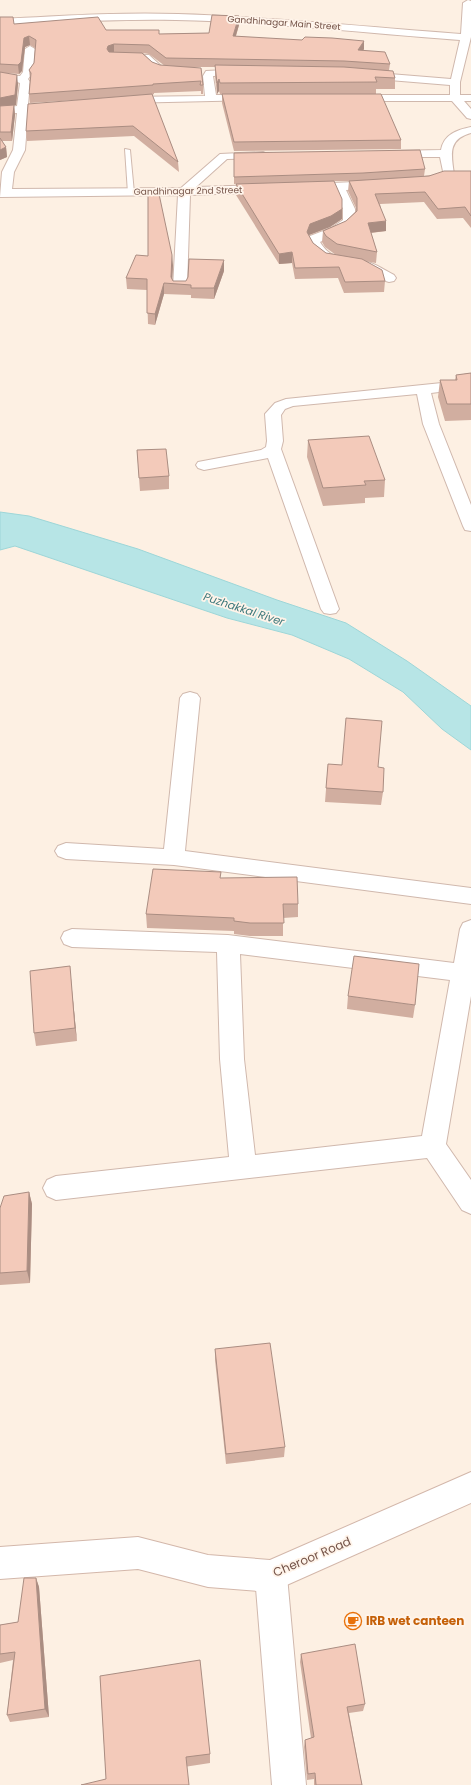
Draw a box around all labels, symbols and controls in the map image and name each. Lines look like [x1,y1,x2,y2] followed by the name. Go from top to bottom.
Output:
[227,13,341,33] street label: Gandhinagar Main Street
[134,184,242,198] street label: Gandhinagar 2nd Street
[202,588,287,630] water label: Puzhakkal River
[270,1532,353,1581] street label: Cheroor Road
[343,1611,363,1631] cafe icon: IRB wet canteen
[366,1612,464,1629] place label: IRB wet canteen

